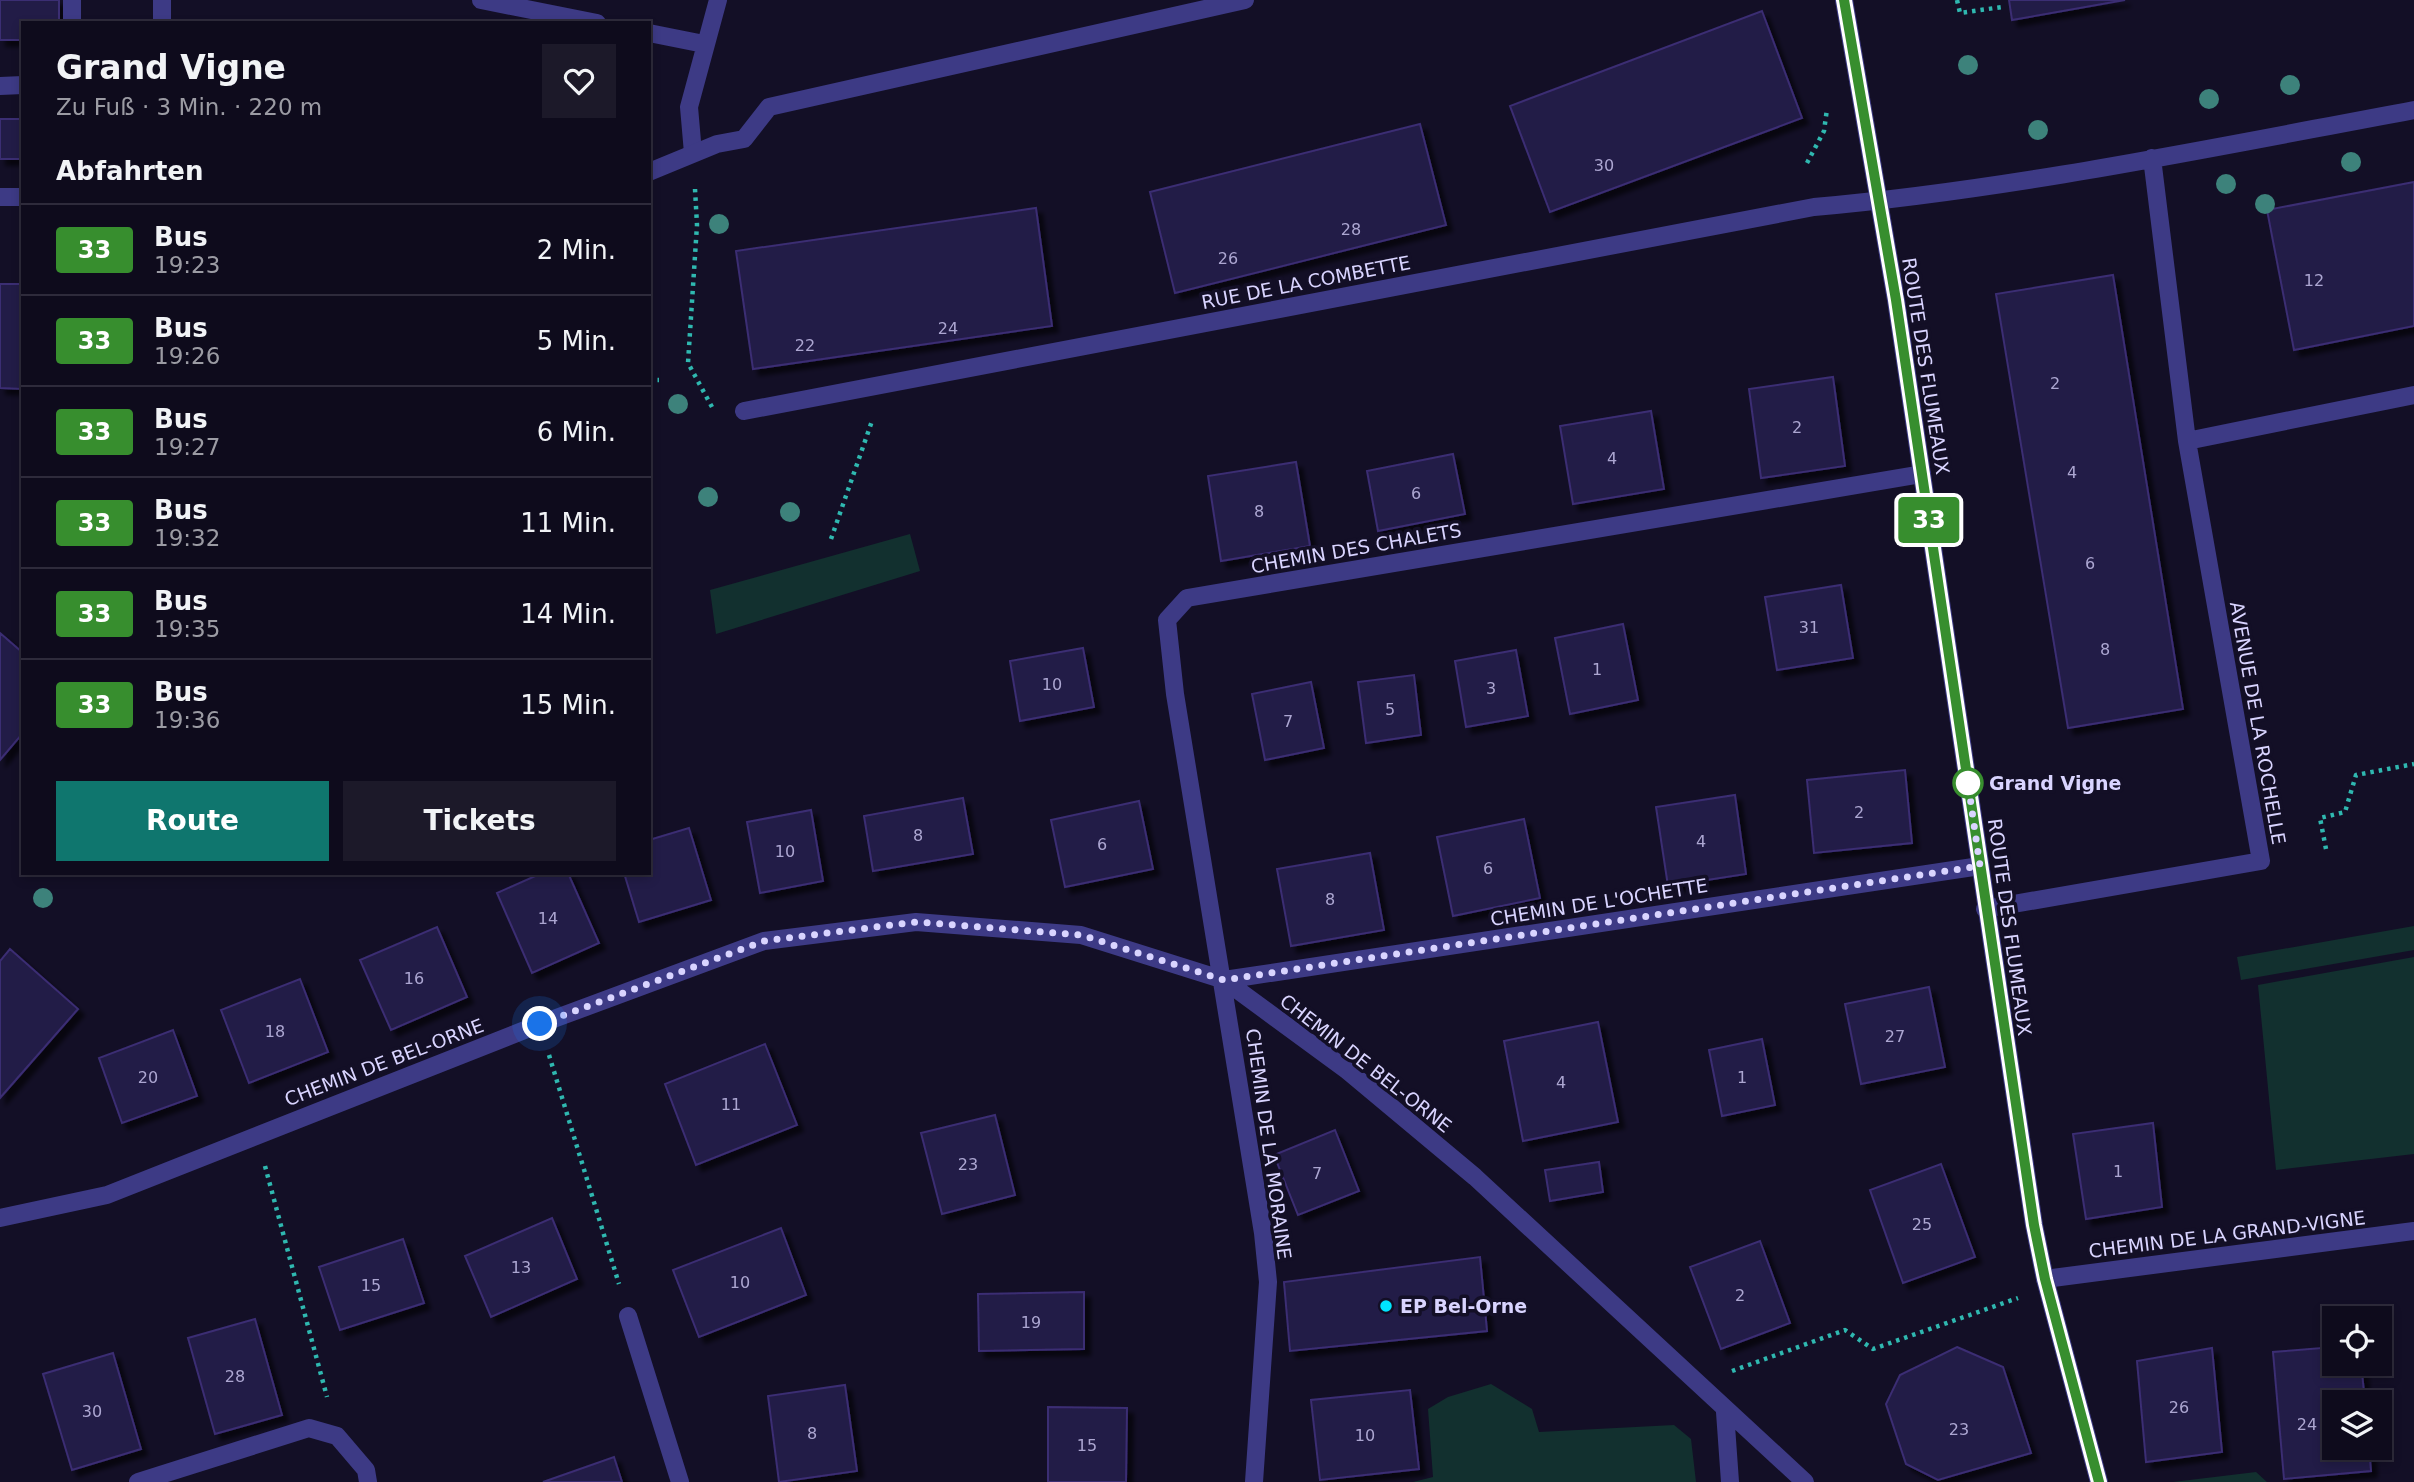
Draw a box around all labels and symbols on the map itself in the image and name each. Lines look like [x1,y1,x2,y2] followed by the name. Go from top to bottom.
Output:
[1594,156,1614,175] house number: 30
[1341,220,1361,239] house number: 28
[1218,249,1238,268] house number: 26
[1200,251,1412,313] street label: RUE DE LA COMBETTE
[1898,256,1954,476] street label: ROUTE DES FLUMEAUX
[2304,271,2324,290] house number: 12
[938,319,958,338] house number: 24
[795,336,815,355] house number: 22
[2050,374,2060,393] house number: 2
[1792,418,1802,437] house number: 2
[1607,449,1617,468] house number: 4
[2067,463,2077,482] house number: 4
[1411,484,1421,503] house number: 6
[1898,497,1960,543] line badge: 33
[1254,502,1264,521] house number: 8
[1249,519,1463,577] street label: CHEMIN DES CHALETS
[2085,554,2095,573] house number: 6
[2226,600,2290,846] street label: AVENUE DE LA ROCHELLE
[1799,618,1819,637] house number: 31
[2100,640,2110,659] house number: 8
[1592,660,1602,679] house number: 1
[1042,675,1062,694] house number: 10
[1486,679,1496,698] house number: 3
[1385,700,1395,719] house number: 5
[1283,712,1293,731] house number: 7
[1953,768,1983,798] marker: Grand Vigne
[1989,772,2121,794] place label: Grand Vigne
[1854,803,1864,822] house number: 2
[1984,817,2036,1037] street label: ROUTE DES FLUMEAUX
[913,826,923,845] house number: 8
[1696,832,1706,851] house number: 4
[1097,835,1107,854] house number: 6
[775,842,795,861] house number: 10
[1483,859,1493,878] house number: 6
[1489,874,1709,930] street label: CHEMIN DE L'OCHETTE
[1325,890,1335,909] house number: 8
[538,909,558,928] house number: 14
[404,969,424,988] house number: 16
[1276,989,1456,1137] street label: CHEMIN DE BEL-ORNE
[522,1006,557,1041] your location
[281,1014,487,1110] street label: CHEMIN DE BEL-ORNE
[265,1022,285,1041] house number: 18
[1242,1027,1296,1261] street label: CHEMIN DE LA MORAINE
[1885,1027,1905,1046] house number: 27
[138,1068,158,1087] house number: 20
[1737,1068,1747,1087] house number: 1
[1556,1073,1566,1092] house number: 4
[721,1095,741,1114] house number: 11
[958,1155,978,1174] house number: 23
[2113,1162,2123,1181] house number: 1
[1312,1164,1322,1183] house number: 7
[2087,1206,2367,1262] street label: CHEMIN DE LA GRAND-VIGNE
[1912,1215,1932,1234] house number: 25
[511,1258,531,1277] house number: 13
[730,1273,750,1292] house number: 10
[361,1276,381,1295] house number: 15
[1735,1286,1745,1305] house number: 2
[1400,1295,1527,1317] place label: EP Bel-Orne
[1378,1298,1394,1314] marker: EP Bel-Orne
[1021,1313,1041,1332] house number: 19
[225,1367,245,1386] house number: 28
[2169,1398,2189,1417] house number: 26
[82,1402,102,1421] house number: 30
[2297,1415,2317,1434] house number: 24
[1949,1420,1969,1439] house number: 23
[807,1424,817,1443] house number: 8
[1355,1426,1375,1445] house number: 10
[1077,1436,1097,1455] house number: 15

